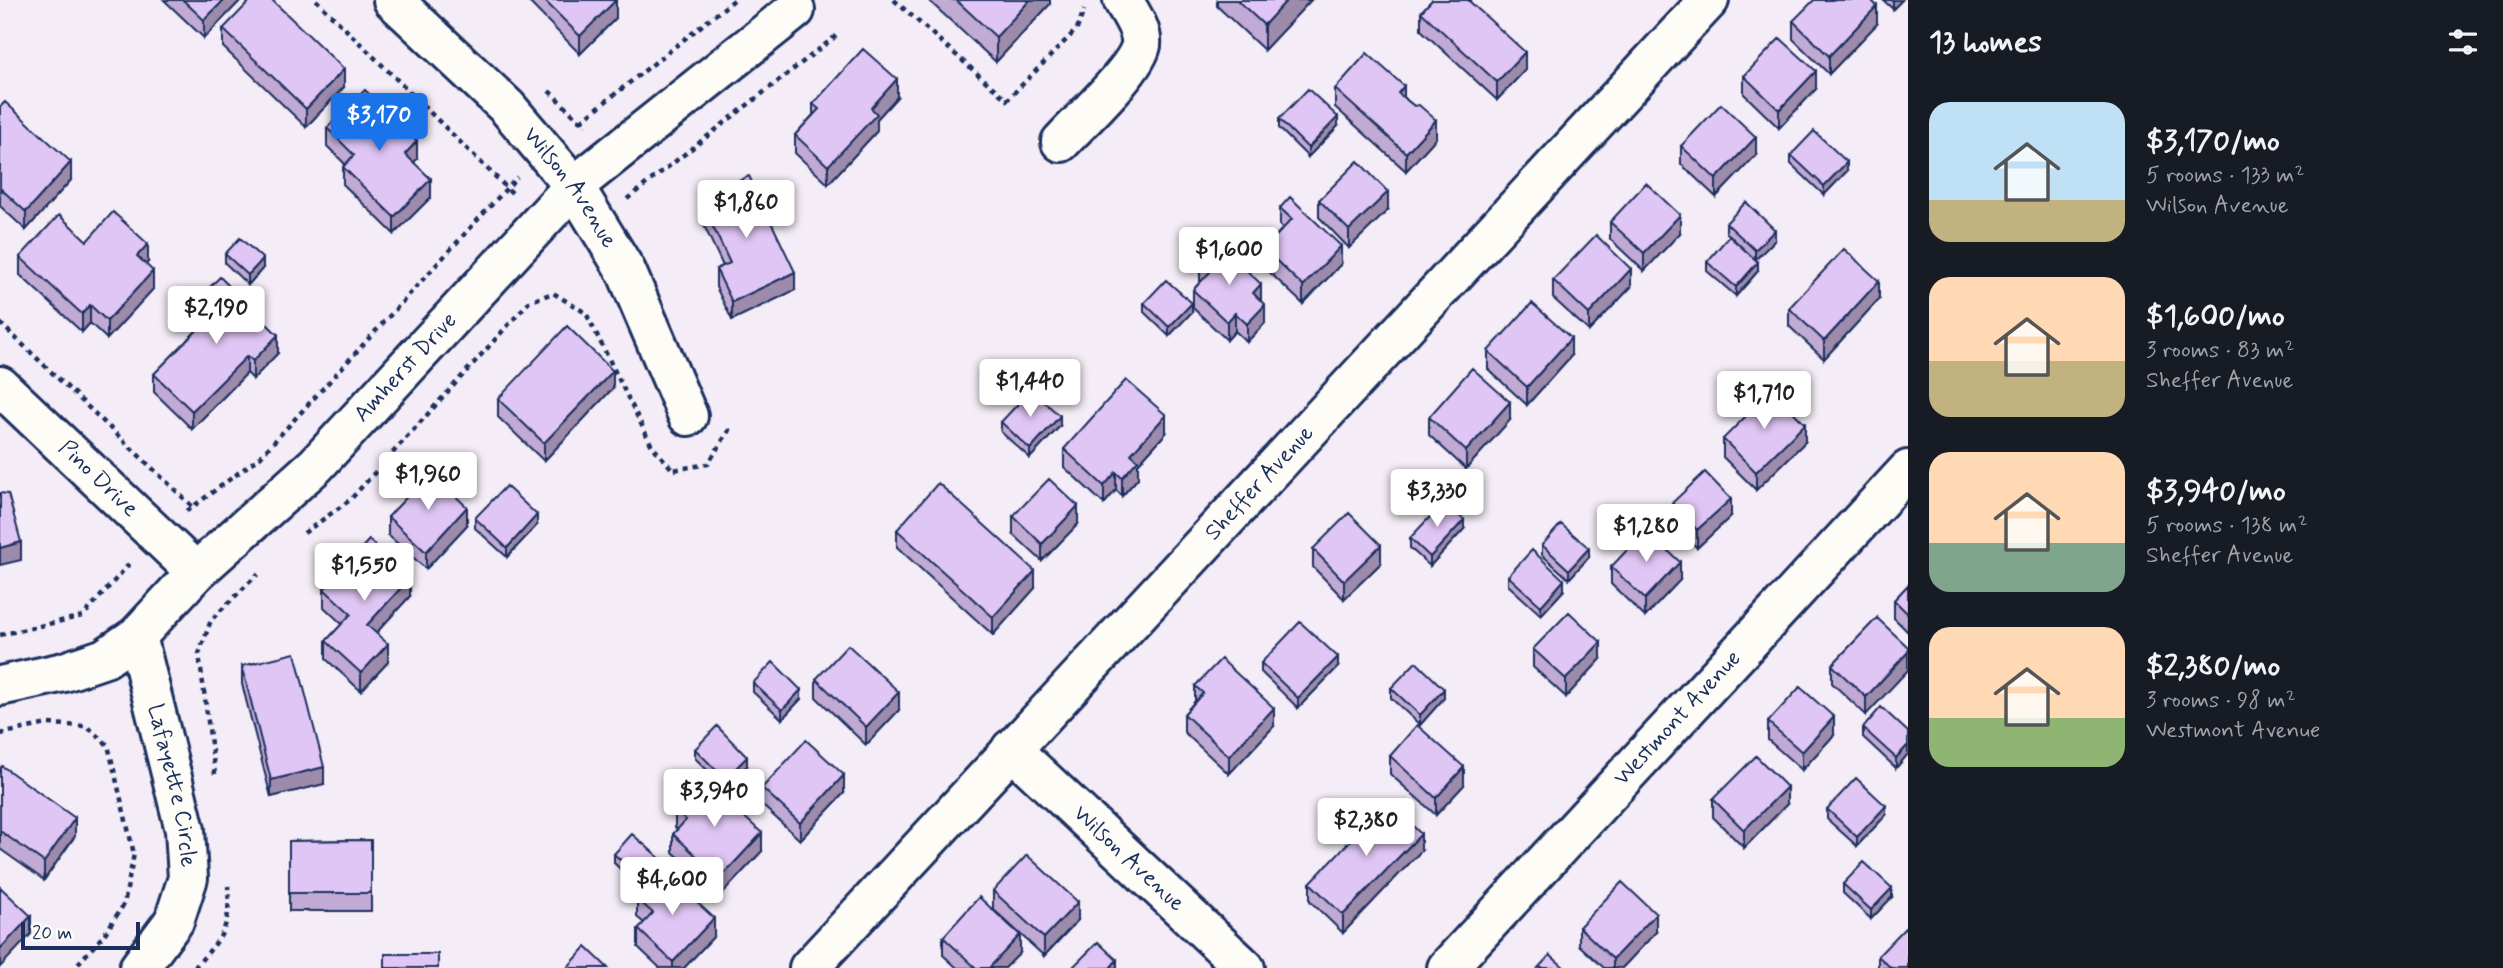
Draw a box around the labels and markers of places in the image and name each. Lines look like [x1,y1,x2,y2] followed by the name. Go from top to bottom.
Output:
[322,94,436,153] pin: $3,170
[689,180,803,240] pin: $1,860
[1172,228,1286,287] pin: $1,600
[159,286,273,346] pin: $2,190
[973,360,1087,419] pin: $1,440
[1707,372,1821,431] pin: $1,710
[371,452,485,512] pin: $1,960
[1380,470,1494,529] pin: $3,330
[1589,504,1703,564] pin: $1,280
[307,544,421,603] pin: $1,550
[657,770,771,829] pin: $3,940
[1309,798,1423,858] pin: $2,380
[615,858,729,917] pin: $4,600

